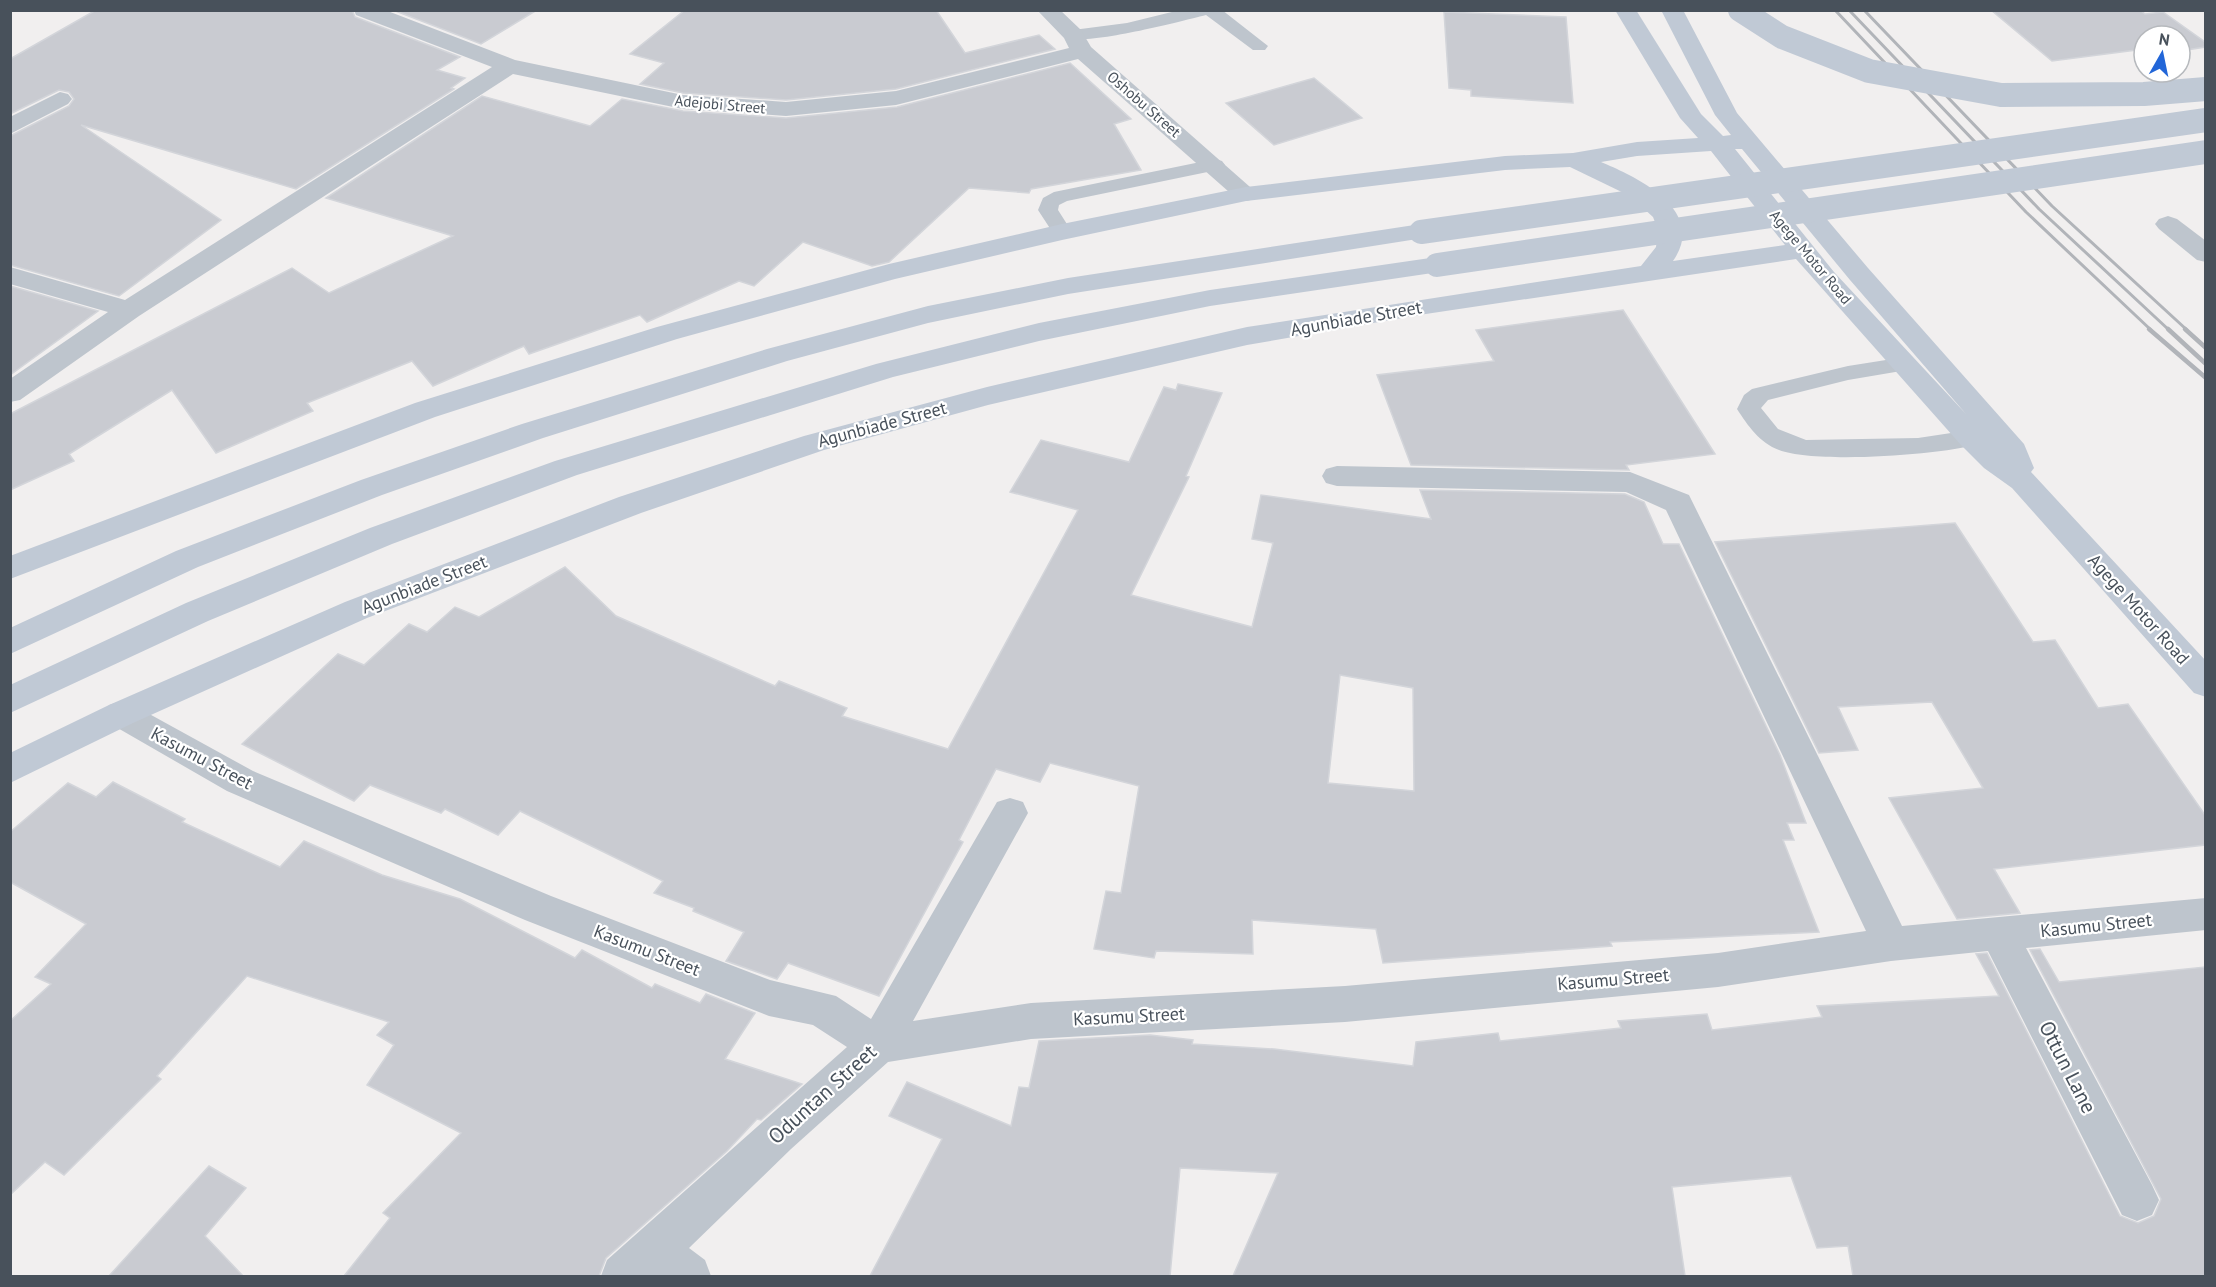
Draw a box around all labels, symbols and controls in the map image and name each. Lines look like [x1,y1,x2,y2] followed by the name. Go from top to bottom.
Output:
[2132,24,2192,84] north arrow
[2158,28,2171,50] text: N
[1103,67,1185,141] street label: Oshobu Street
[674,91,766,117] street label: Adejobi Street
[1766,206,1856,308] street label: Agege Motor Road
[1289,295,1423,341] street label: Agunbiade Street
[815,396,949,452] street label: Agunbiade Street
[2083,549,2195,669] street label: Agege Motor Road
[358,550,490,618] street label: Agunbiade Street
[147,722,257,794] street label: Kasumu Street
[2039,908,2153,942] street label: Kasumu Street
[591,919,703,981] street label: Kasumu Street
[1556,963,1670,995] street label: Kasumu Street
[1073,1002,1185,1030] street label: Kasumu Street
[2033,1016,2103,1118] street label: Ottun Lane
[762,1038,882,1150] street label: Oduntan Street

